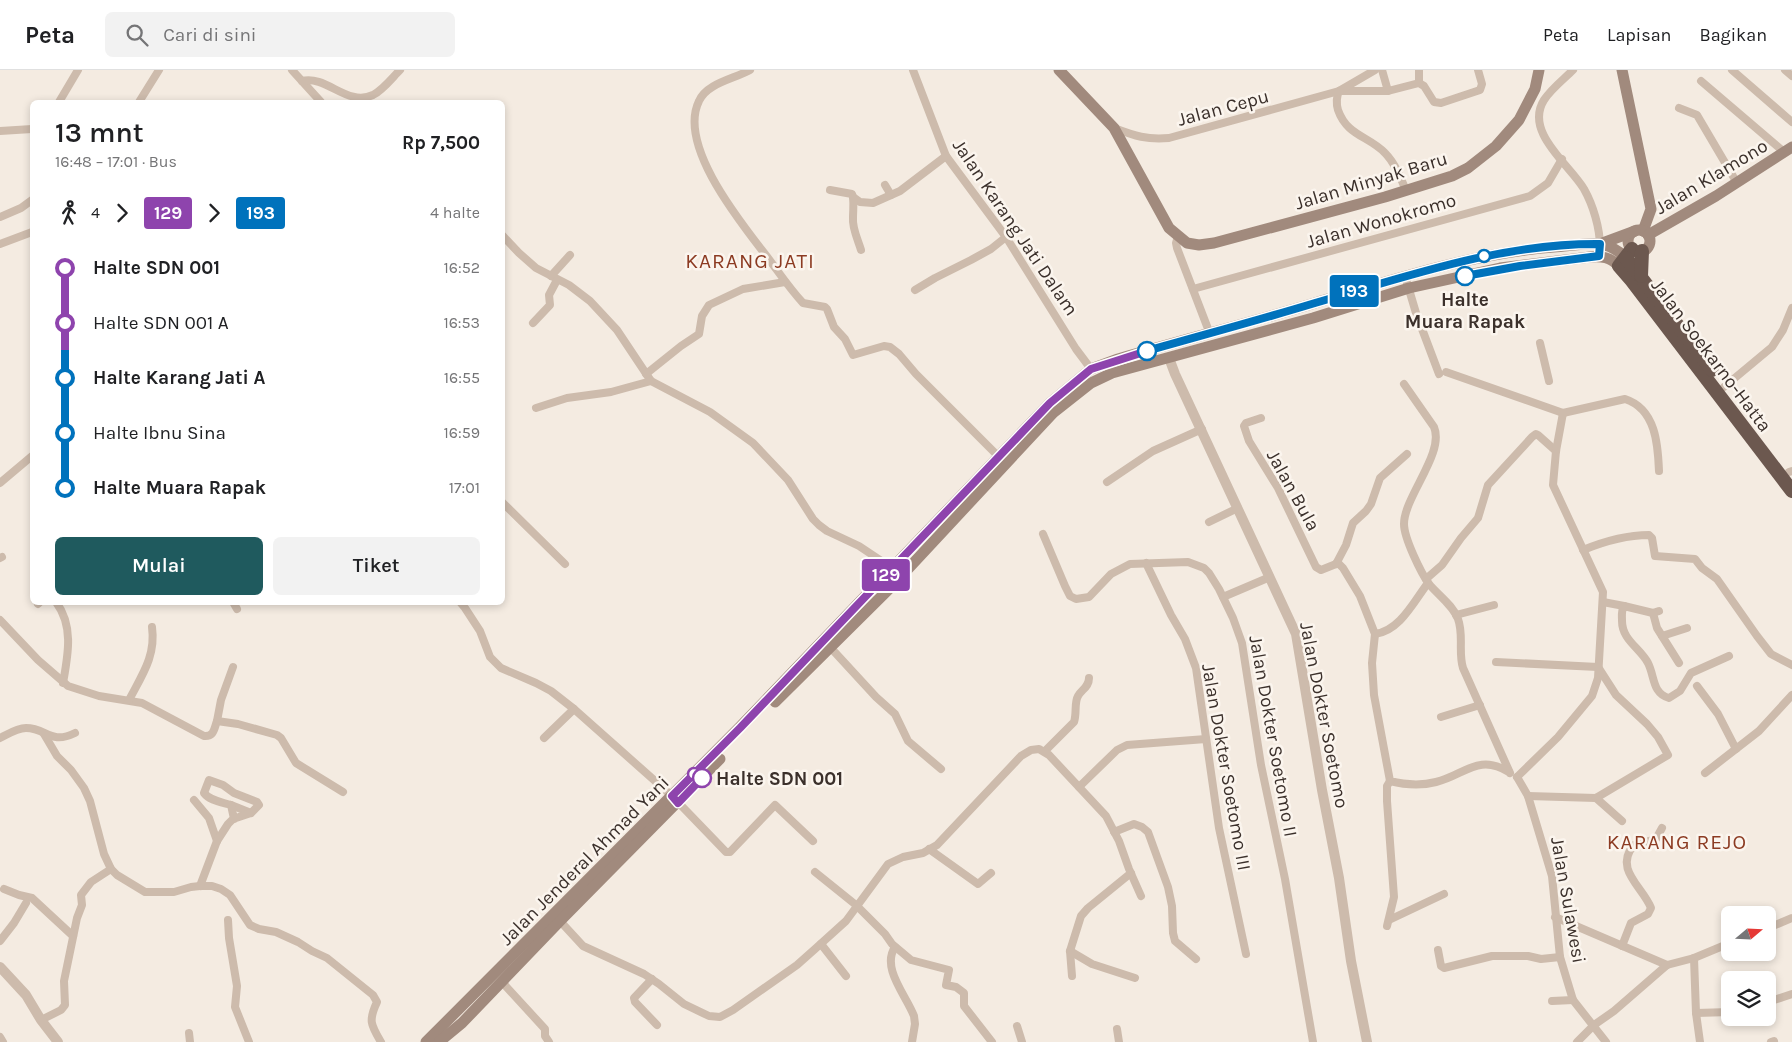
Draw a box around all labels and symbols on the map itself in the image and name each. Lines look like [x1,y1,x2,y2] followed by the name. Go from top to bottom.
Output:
[1175,85,1271,131] street label: Jalan Cepu
[948,135,1082,320] street label: Jalan Karang Jati Dalam
[1651,135,1772,219] street label: Jalan Klamono
[1292,147,1450,215] street label: Jalan Minyak Baru
[1304,189,1459,253] street label: Jalan Wonokromo
[685,249,815,273] district label: KARANG JATI
[1477,249,1491,263] unlabelled marker
[1455,266,1475,286] marker: Halte Muara Rapak
[1325,275,1383,307] line badge: 193
[1646,275,1776,436] street label: Jalan Soekarno-Hatta
[1405,289,1525,333] place label: Halte Muara Rapak
[1137,341,1157,361] unlabelled marker
[1262,446,1324,535] street label: Jalan Bula
[857,559,915,591] line badge: 129
[1295,620,1353,810] street label: Jalan Dokter Soetomo
[1244,634,1302,839] street label: Jalan Dokter Soetomo II
[1197,662,1255,872] street label: Jalan Dokter Soetomo III
[687,767,701,781] unlabelled marker
[692,768,712,788] marker: Halte SDN 001
[716,768,843,790] place label: Halte SDN 001
[496,772,674,950] street label: Jalan Jenderal Ahmad Yani
[1607,830,1747,854] district label: KARANG REJO
[1546,835,1590,965] street label: Jalan Sulawesi
[1721,906,1776,961] north arrow

